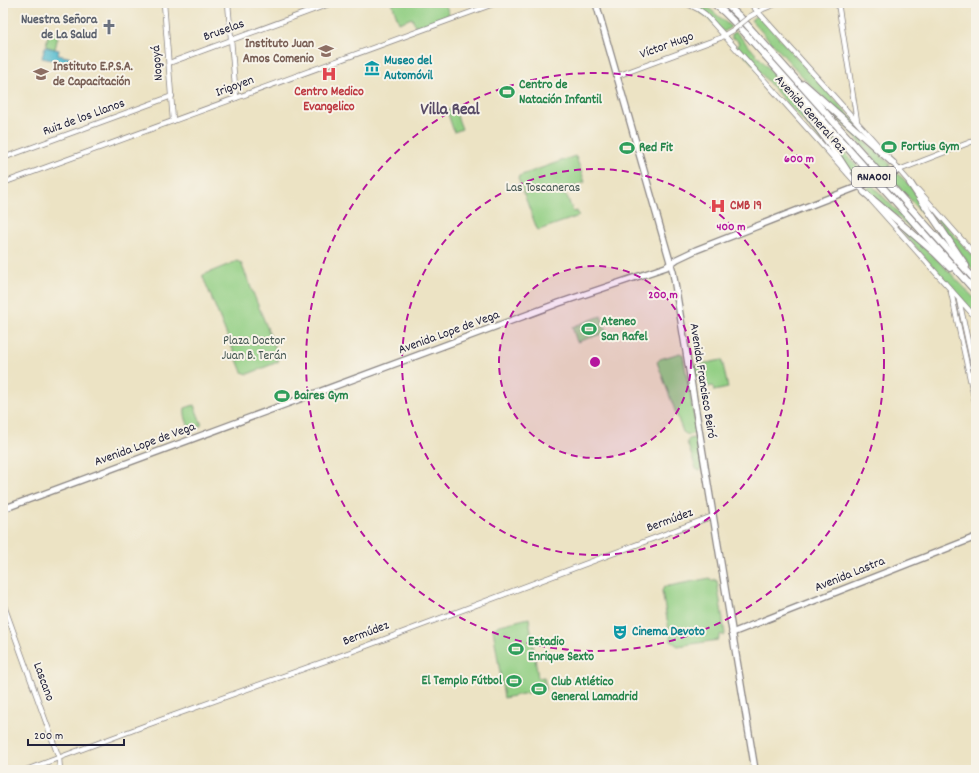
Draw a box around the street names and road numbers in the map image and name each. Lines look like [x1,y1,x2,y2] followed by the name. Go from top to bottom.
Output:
[201,15,247,47] street label: Bruselas
[637,27,697,65] street label: Víctor Hugo
[147,44,169,81] street label: Nogoyá
[213,71,257,103] street label: Irigoyen
[770,72,850,158] street label: Avenida General Paz
[40,94,128,142] street label: Ruiz de los Llanos
[852,167,896,187] road number: RNA001
[396,306,503,360] street label: Avenida Lope de Vega
[684,322,721,440] street label: Avenida Francisco Beiró
[92,418,199,472] street label: Avenida Lope de Vega
[644,504,696,538] street label: Bermúdez
[812,552,889,598] street label: Avenida Lastra
[340,617,392,651] street label: Bermúdez
[27,660,59,704] street label: Lascano

